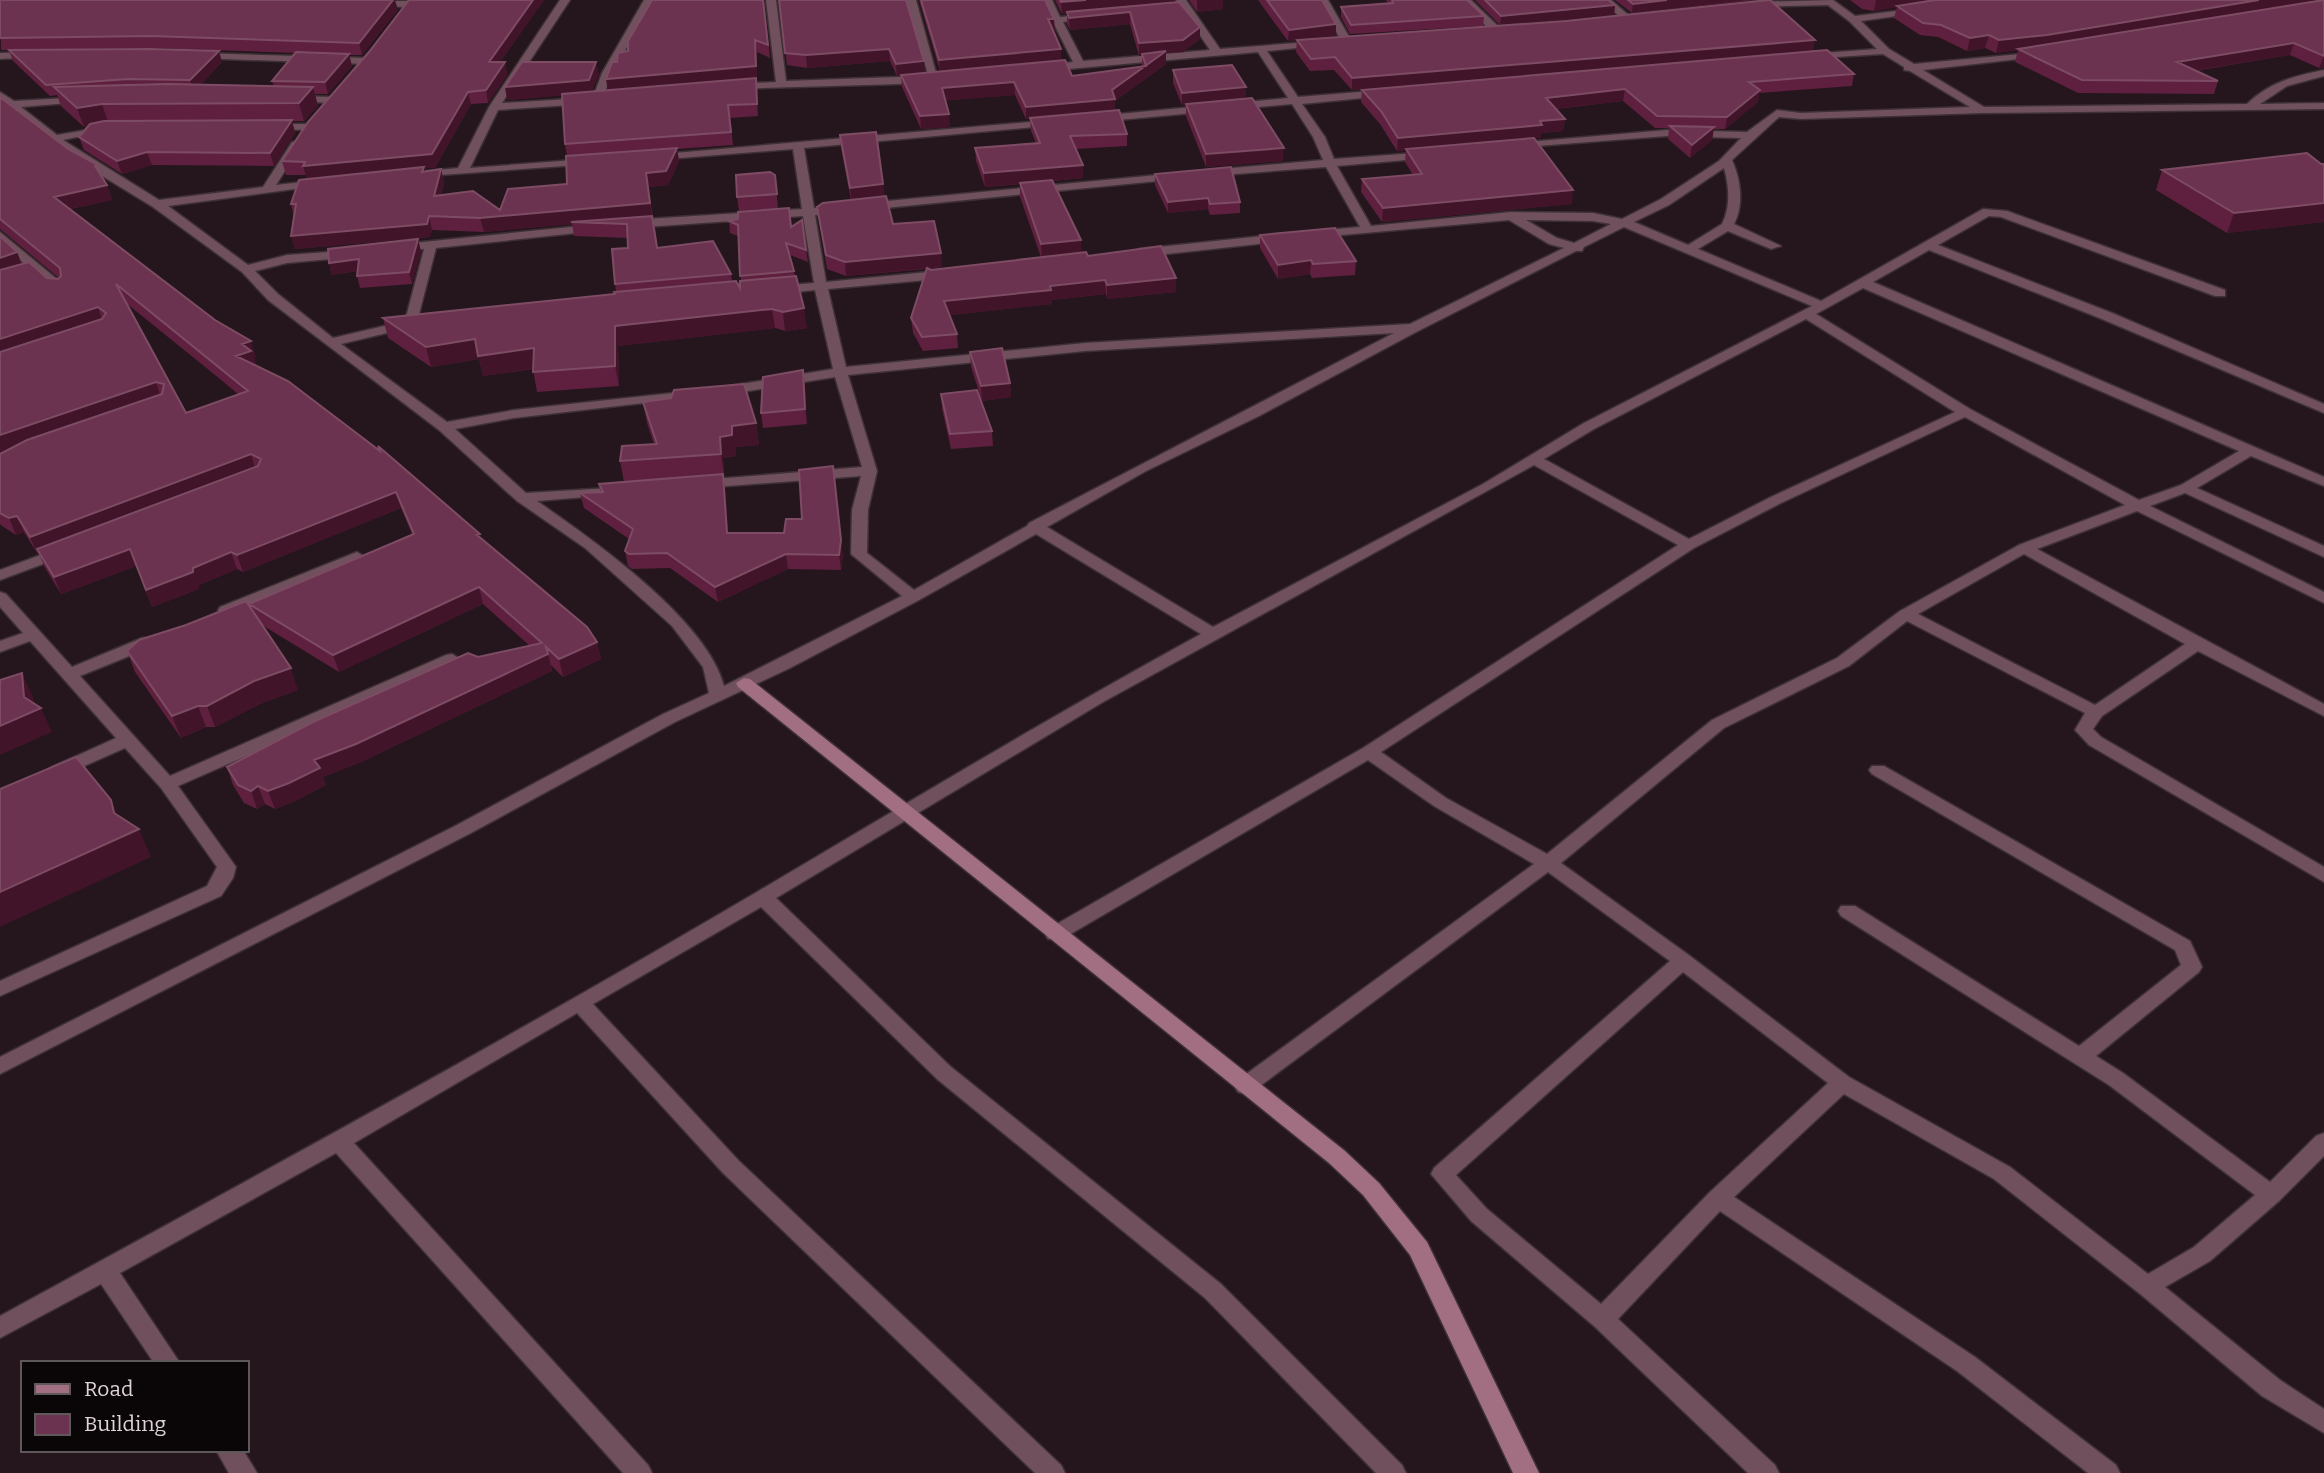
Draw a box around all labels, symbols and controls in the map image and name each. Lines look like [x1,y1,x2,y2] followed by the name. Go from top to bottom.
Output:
[21,1361,248,1452] legend
[84,1376,133,1402] text: Road
[84,1411,167,1437] text: Building

